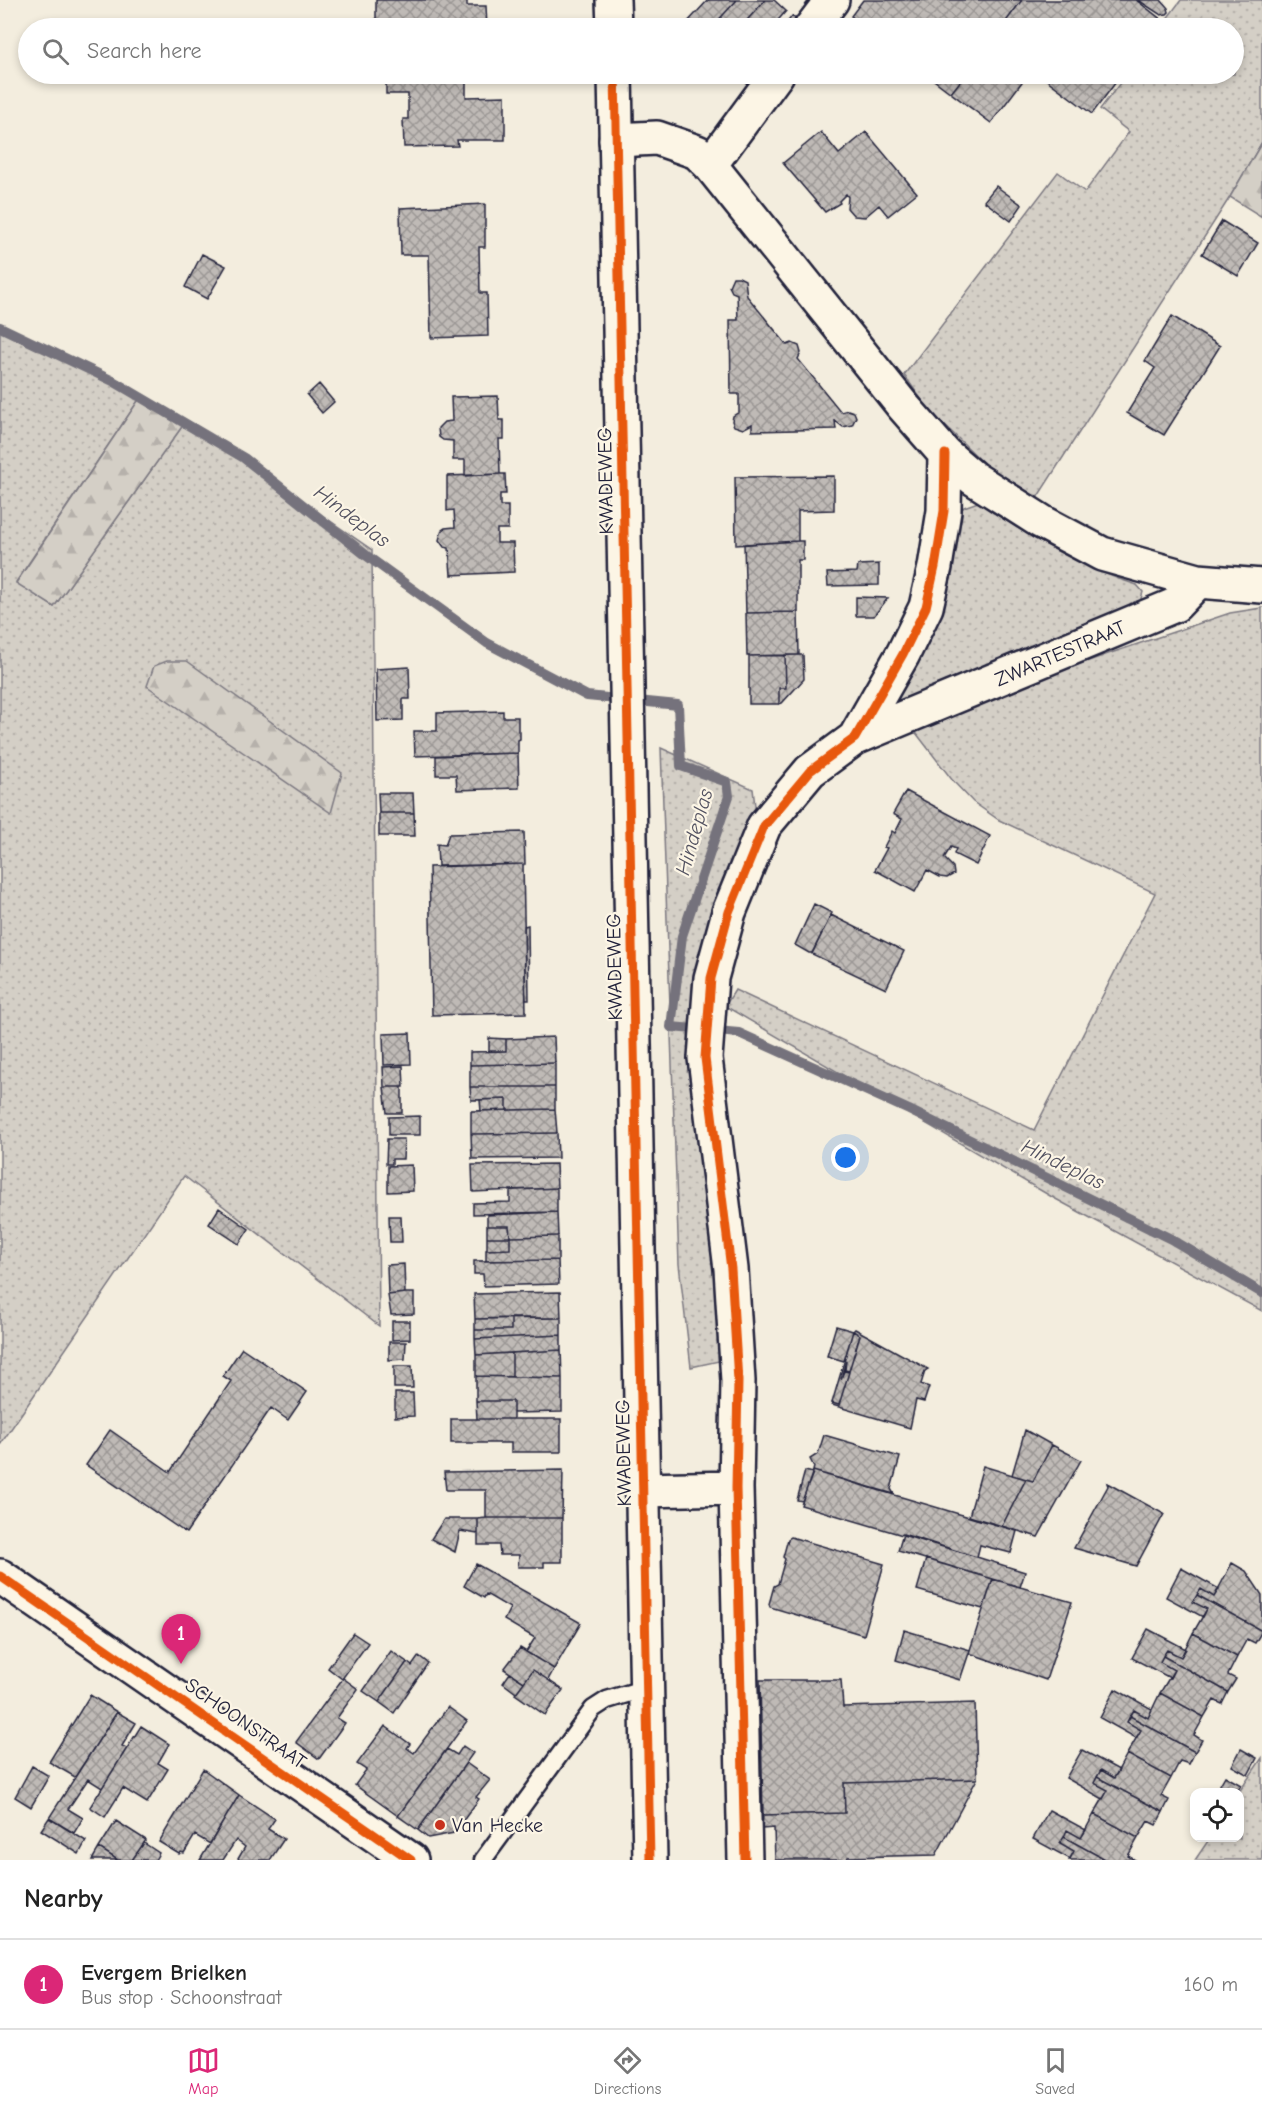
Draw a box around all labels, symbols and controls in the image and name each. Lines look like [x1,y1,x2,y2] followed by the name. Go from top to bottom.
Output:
[18,18,1244,84] search box
[39,35,72,68] icon: search
[87,38,202,64] text: Search here
[593,427,618,535] street label: KWADEWEG
[309,480,395,552] water label: Hindeplas
[991,615,1129,691] street label: ZWARTESTRAAT
[670,786,718,878] water label: Hindeplas
[602,913,627,1021] street label: KWADEWEG
[1018,1134,1108,1194] water label: Hindeplas
[831,1143,860,1172] your location
[611,1399,636,1507] street label: KWADEWEG
[162,1614,201,1664] pin: 1
[181,1673,311,1774] street label: SCHOONSTRAAT
[1190,1788,1244,1842] map controls
[1190,1788,1244,1842] button: locate
[452,1814,543,1837] place label: Van Hecke
[433,1818,447,1832] marker: Van Hecke
[24,1884,103,1914] text: Nearby
[81,1960,247,1986] text: Evergem Brielken
[40,1973,47,1996] text: 1
[1184,1973,1238,1996] text: 160 m
[81,1986,282,2009] text: Bus stop · Schoonstraat
[187,2044,220,2098] tab: Map
[594,2044,661,2098] tab: Directions
[1035,2044,1075,2098] tab: Saved

